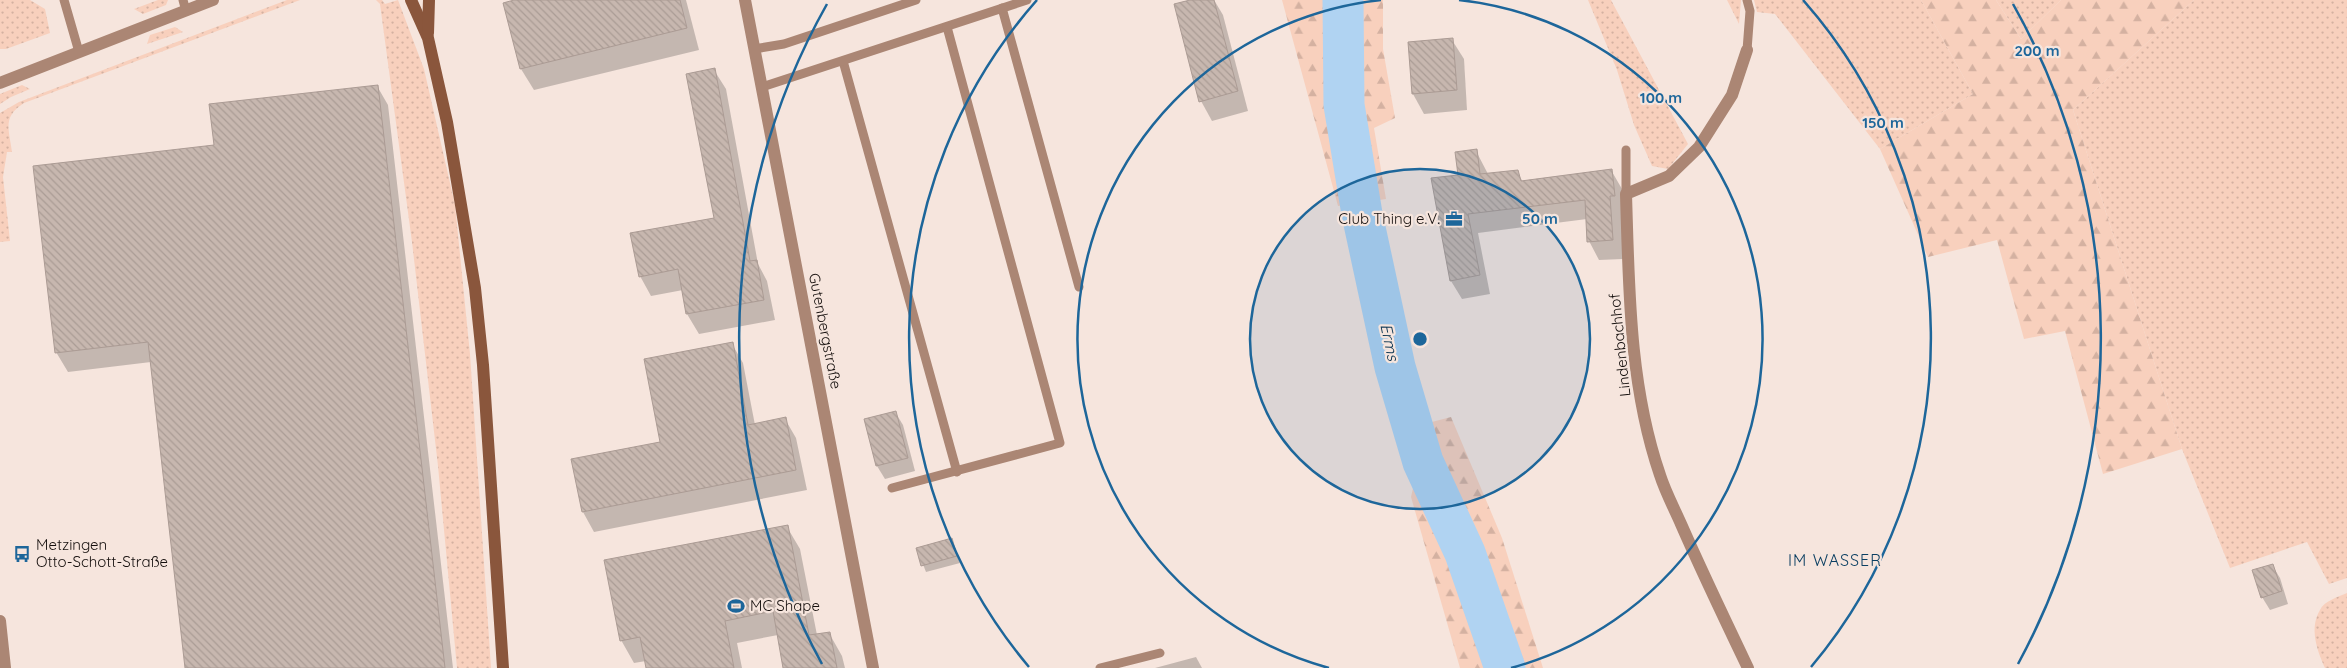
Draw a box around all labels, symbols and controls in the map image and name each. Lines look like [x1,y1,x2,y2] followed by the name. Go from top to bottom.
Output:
[2015,41,2060,60] text: 200 m
[1640,88,1682,107] text: 100 m
[1862,113,1904,132] text: 150 m
[1338,209,1440,228] place label: Club Thing e.V.
[1444,209,1464,229] office icon: Club Thing e.V.
[1522,209,1558,228] text: 50 m
[805,271,846,391] street label: Gutenbergstraße
[1605,292,1634,398] street label: Lindenbachhof
[1376,322,1404,364] water label: Erms
[1411,330,1429,348] centre of rings
[36,535,168,571] place label: Metzingen Otto-Schott-Straße
[12,544,32,564] bus stop icon: Metzingen Otto-Schott-Straße
[1788,550,1882,570] district label: IM WASSER
[726,596,746,616] sports icon: MC Shape
[750,596,820,615] place label: MC Shape

